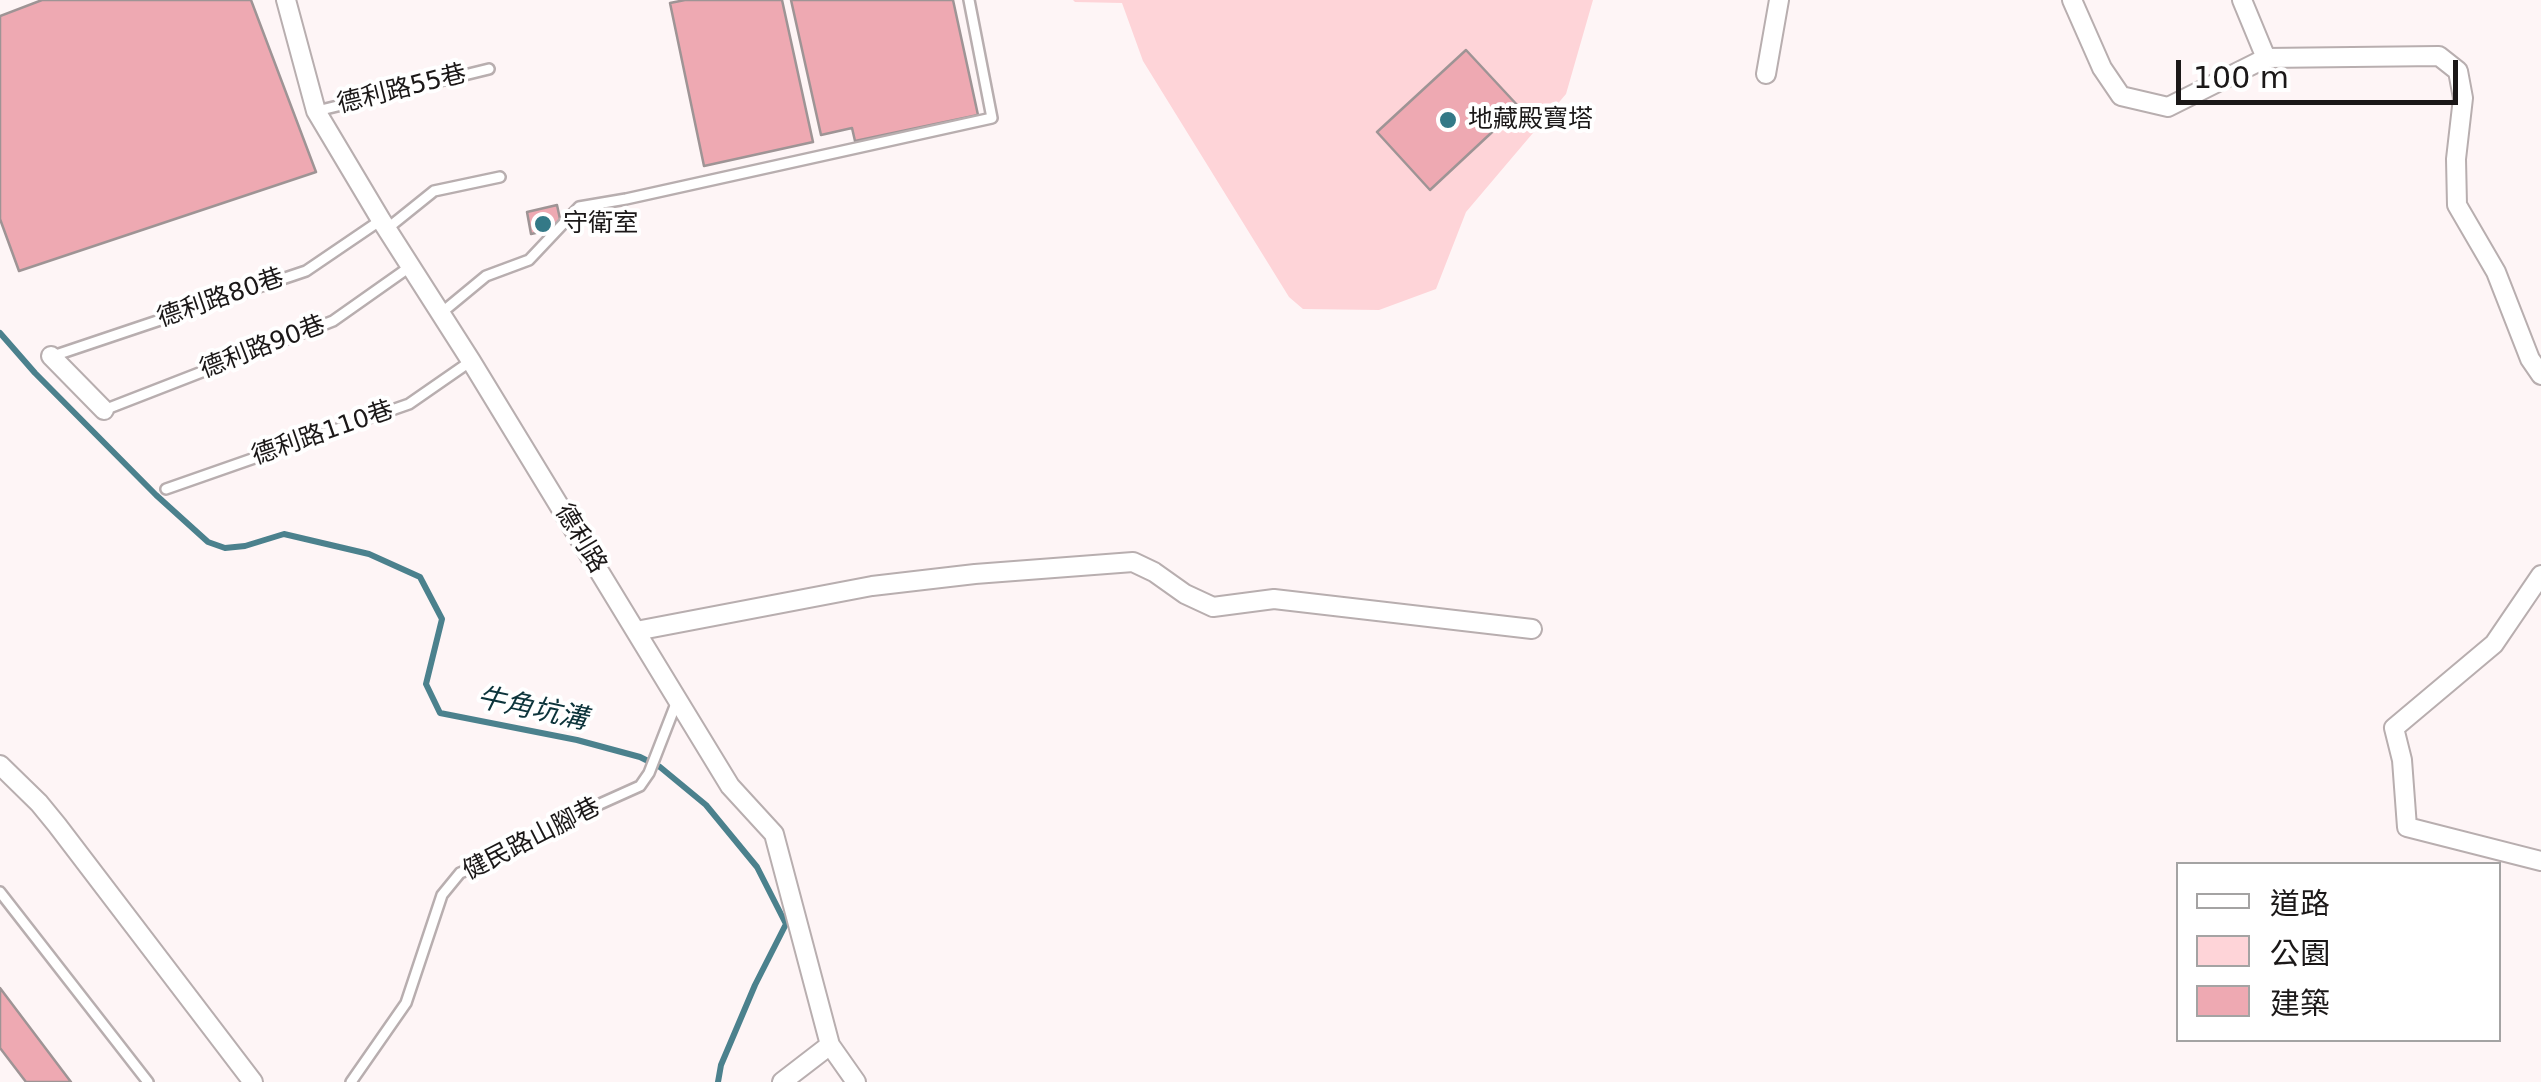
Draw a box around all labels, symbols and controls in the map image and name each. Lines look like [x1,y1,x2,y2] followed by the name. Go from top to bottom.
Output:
[2181,40,2464,102] scale bar
[334,60,470,120] street label: 德利路55巷
[2193,60,2289,95] text: 100 m
[1468,105,1593,135] place label: 地藏殿寶塔
[1437,109,1459,131] marker: 地藏殿寶塔
[563,209,638,239] place label: 守衛室
[532,213,554,235] marker: 守衛室
[154,263,288,335] street label: 德利路80巷
[196,310,330,386] street label: 德利路90巷
[248,396,398,472] street label: 德利路110巷
[548,499,612,579] street label: 德利路
[474,682,590,738] water label: 牛角坑溝
[458,793,606,887] street label: 健民路山腳巷
[2176,862,2501,1042] legend
[2270,886,2330,921] text: 道路
[2270,936,2330,971] text: 公園
[2270,986,2330,1021] text: 建築

